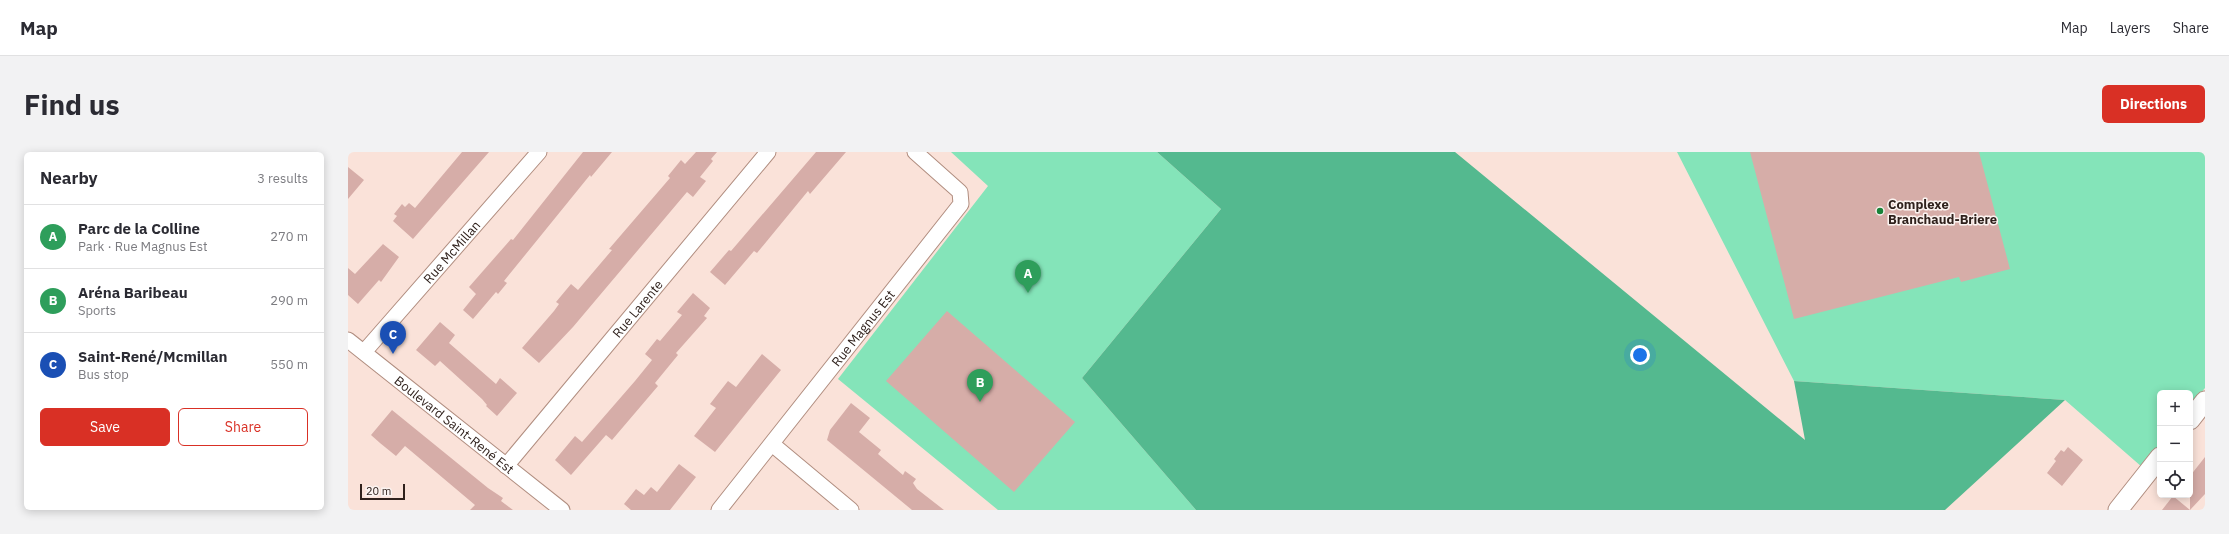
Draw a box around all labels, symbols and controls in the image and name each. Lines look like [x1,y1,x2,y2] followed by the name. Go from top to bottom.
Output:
[20,16,58,40] text: Map
[2061,19,2088,37] text: Map
[2110,19,2151,37] text: Layers
[2173,19,2209,37] text: Share
[2102,85,2205,123] button: Directions
[24,86,120,123] text: Find us
[40,167,98,189] text: Nearby
[257,170,308,187] text: 3 results
[1888,196,1997,228] place label: Complexe Branchaud-Briere
[1875,206,1885,216] marker: Complexe Branchaud-Briere
[420,217,484,287] street label: Rue McMillan
[78,219,200,238] text: Parc de la Colline
[49,228,57,245] text: A
[270,228,308,245] text: 270 m
[78,238,208,255] text: Park · Rue Magnus Est
[1015,260,1041,293] pin: A
[609,276,667,341] street label: Rue Larente
[78,283,188,302] text: Aréna Baribeau
[828,287,899,370] street label: Rue Magnus Est
[49,292,57,309] text: B
[270,292,308,309] text: 290 m
[78,302,116,319] text: Sports
[380,321,406,354] pin: C
[1630,345,1650,365] your location
[78,347,228,366] text: Saint-René/Mcmillan
[49,356,57,373] text: C
[270,356,308,373] text: 550 m
[78,366,129,383] text: Bus stop
[967,369,993,402] pin: B
[391,372,518,478] street label: Boulevard Saint-René Est
[2157,390,2193,498] map controls
[2157,390,2193,426] button: +
[40,408,170,446] button: Save
[178,408,308,446] button: Share
[2157,426,2193,462] button: −
[2157,462,2193,498] button: locate
[360,482,405,501] scale bar
[366,484,391,498] text: 20 m

